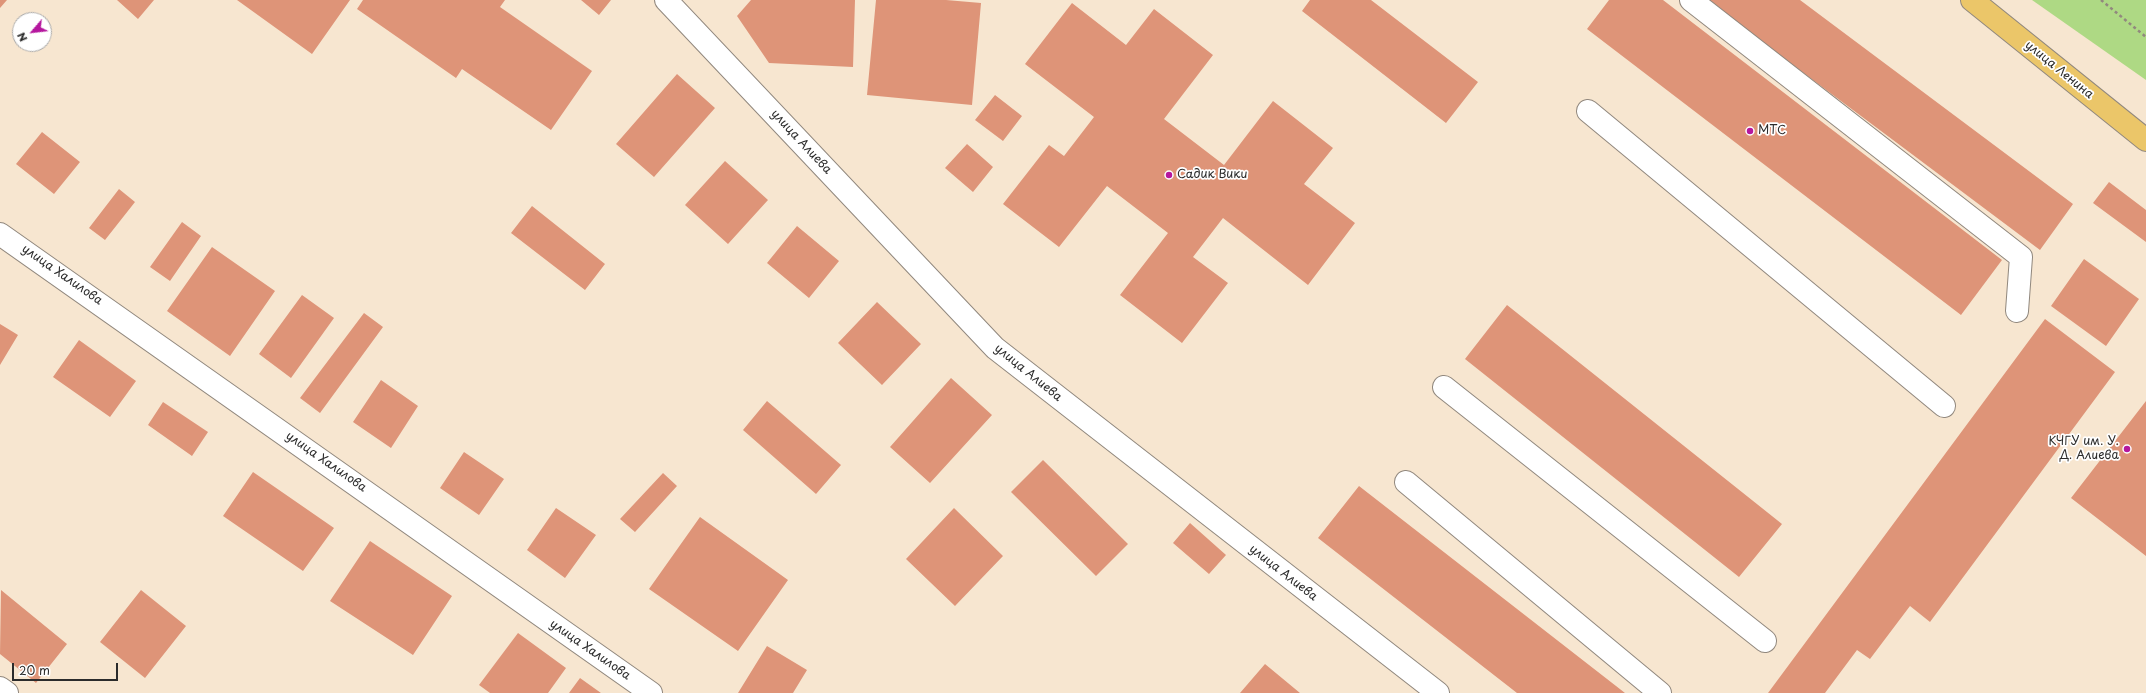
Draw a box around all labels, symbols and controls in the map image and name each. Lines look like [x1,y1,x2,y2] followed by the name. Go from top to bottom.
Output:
[12,12,52,52] north arrow
[12,30,31,45] text: N
[2022,38,2096,102] street label: улица Ленина
[768,107,834,177] street label: улица Алиева
[1758,124,1786,138] place label: МТС
[1745,126,1755,136] marker: МТС
[1177,168,1248,182] place label: Садик Вики
[1164,170,1174,180] marker: Садик Вики
[19,242,105,308] street label: улица Халилова
[991,341,1065,405] street label: улица Алиева
[283,429,369,495] street label: улица Халилова
[2048,435,2119,463] place label: КЧГУ им. У. Д. Алиева
[2122,444,2132,454] marker: КЧГУ им. У. Д. Алиева
[1246,542,1320,604] street label: улица Алиева
[547,617,633,683] street label: улица Халилова
[14,655,120,681] scale bar
[19,661,50,679] text: 20 m

